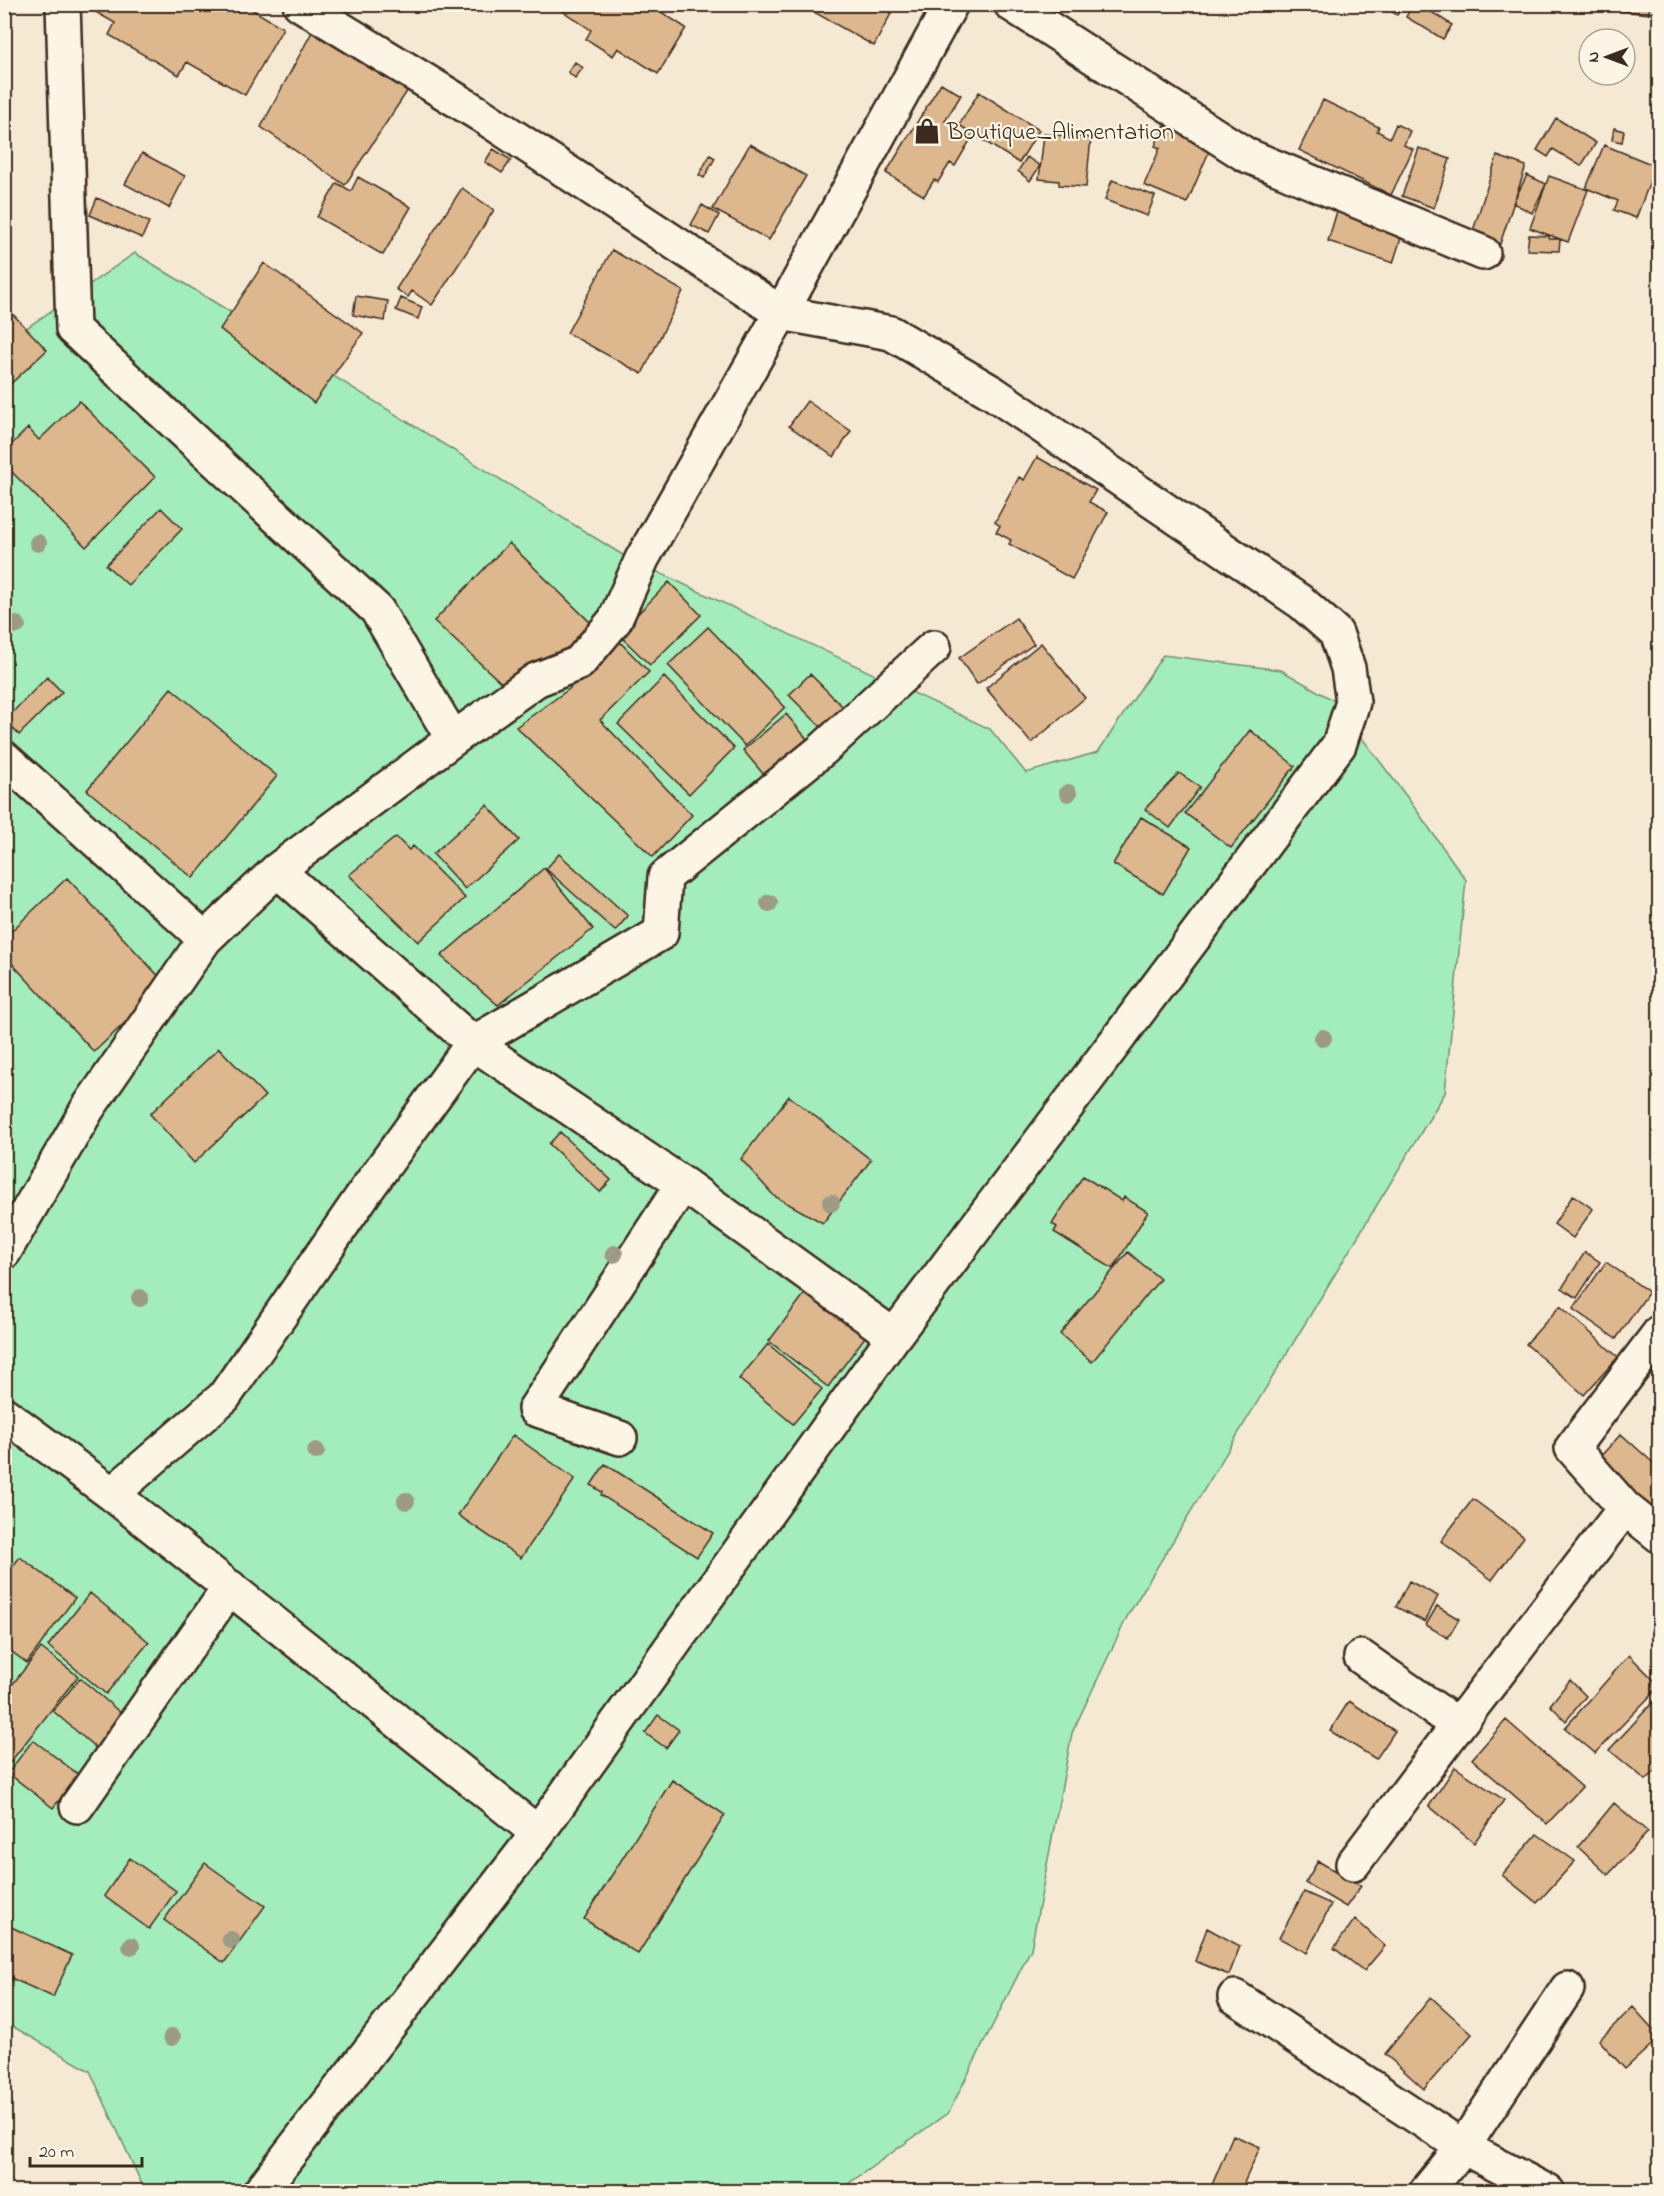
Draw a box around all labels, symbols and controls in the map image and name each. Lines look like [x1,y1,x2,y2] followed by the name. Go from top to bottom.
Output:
[1577,27,1637,87] north arrow
[1582,51,1606,62] text: N
[912,116,942,146] shop icon: Boutique_Alimentation
[946,116,1174,151] place label: Boutique_Alimentation
[30,2130,142,2168] scale bar
[39,2140,74,2166] text: 20 m

